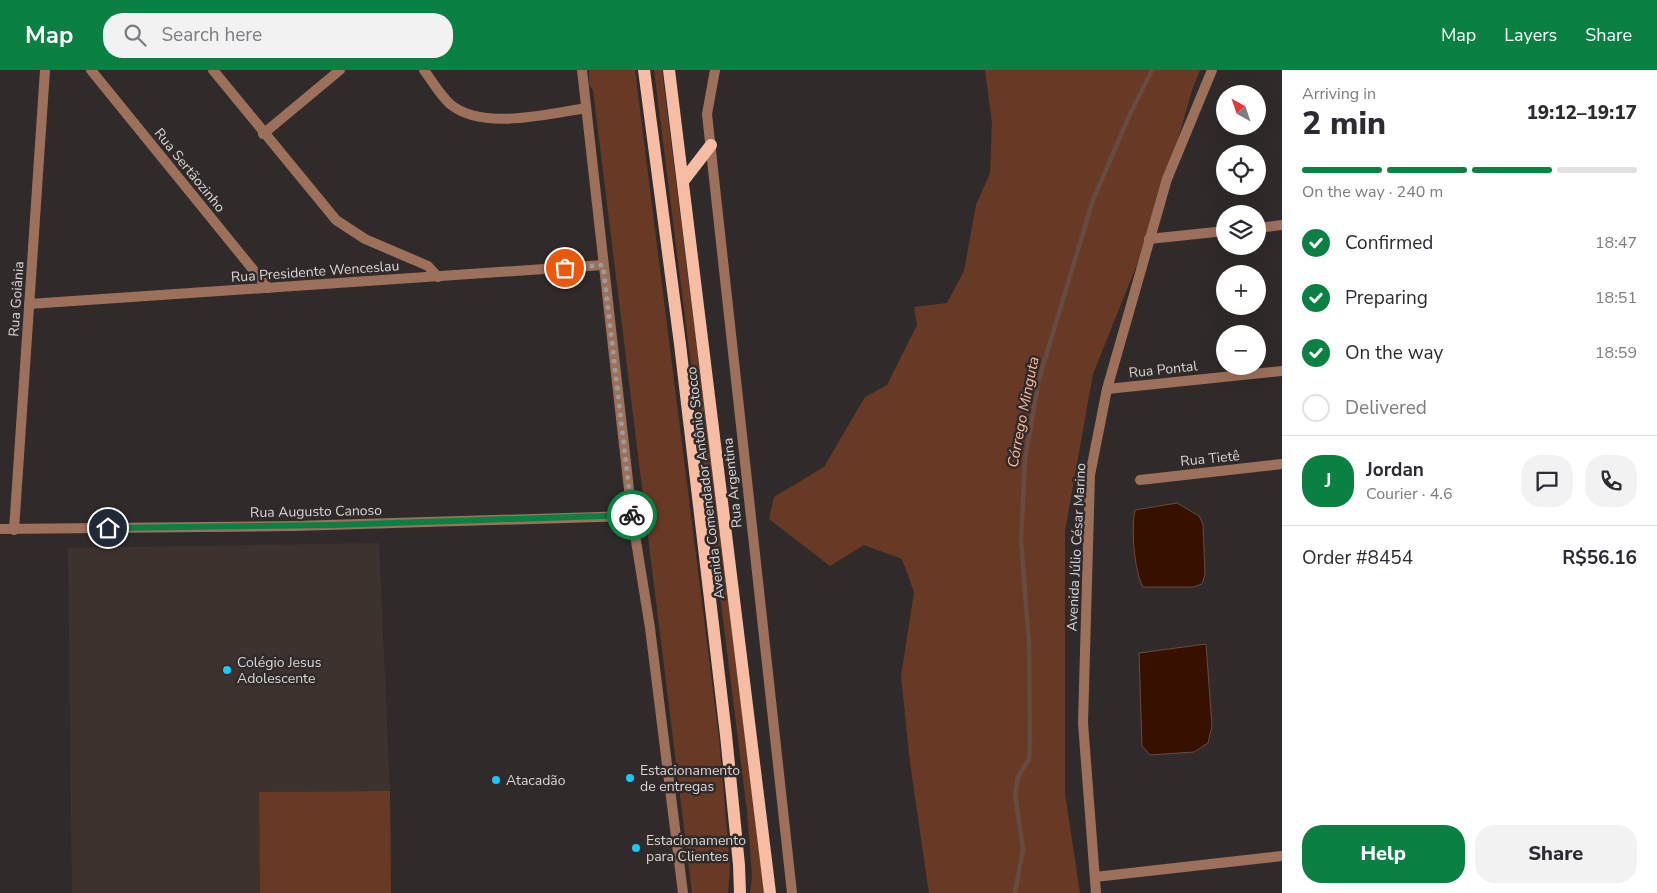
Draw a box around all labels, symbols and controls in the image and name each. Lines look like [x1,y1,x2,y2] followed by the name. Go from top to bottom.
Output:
[103,13,453,58] search box
[25,19,73,51] text: Map
[121,21,149,49] icon: search
[161,22,262,48] text: Search here
[1441,23,1476,47] text: Map
[1504,23,1557,47] text: Layers
[1585,23,1632,47] text: Share
[1302,83,1376,105] text: Arriving in
[1216,85,1266,135] north arrow
[1216,85,1266,375] map controls
[1526,100,1637,126] text: 19:12–19:17
[1302,102,1386,145] text: 2 min
[150,124,230,217] street label: Rua Sertãozinho
[1216,145,1266,195] button: locate
[1302,181,1443,203] text: On the way · 240 m
[1216,205,1266,255] button: layers
[1302,229,1330,257] icon: check
[1345,230,1433,256] text: Confirmed
[1595,232,1637,254] text: 18:47
[544,247,586,289] pin
[551,254,579,282] icon: bag
[230,256,400,287] street label: Rua Presidente Wenceslau
[4,261,29,337] street label: Rua Goiânia
[1216,265,1266,315] button: +
[1302,284,1330,312] icon: check
[1345,285,1428,311] text: Preparing
[1595,287,1637,309] text: 18:51
[1216,325,1266,375] button: −
[1302,339,1330,367] icon: check
[1345,340,1443,366] text: On the way
[1595,342,1637,364] text: 18:59
[1002,355,1044,469] water label: Córrego Minguta
[1128,356,1199,383] street label: Rua Pontal
[682,365,729,600] street label: Avenida Comendador Antônio Stocco
[1345,395,1427,421] text: Delivered
[718,437,747,529] street label: Rua Argentina
[1179,446,1241,471] street label: Rua Tietê
[1521,455,1573,507] button: chat
[1585,455,1637,507] button: phone
[1366,457,1424,483] text: Jordan
[1063,462,1090,632] street label: Avenida Júlio César Marino
[1325,468,1331,494] text: J
[1366,483,1452,505] text: Courier · 4.6
[607,490,657,540] courier
[250,501,382,522] street label: Rua Augusto Canoso
[618,501,646,529] icon: bike
[87,507,129,549] pin
[94,514,122,542] icon: home
[1302,545,1413,571] text: Order #8454
[1562,545,1637,571] text: R$56.16
[237,653,322,688] place label: Colégio Jesus Adolescente
[221,664,233,676] marker: Colégio Jesus Adolescente
[640,761,740,796] place label: Estacionamento de entregas
[506,771,566,790] place label: Atacadão
[624,772,636,784] marker: Estacionamento de entregas
[490,774,502,786] marker: Atacadão
[1302,825,1465,883] button: Help
[1475,825,1637,883] button: Share
[646,831,746,866] place label: Estacionamento para Clientes
[630,842,642,854] marker: Estacionamento para Clientes

